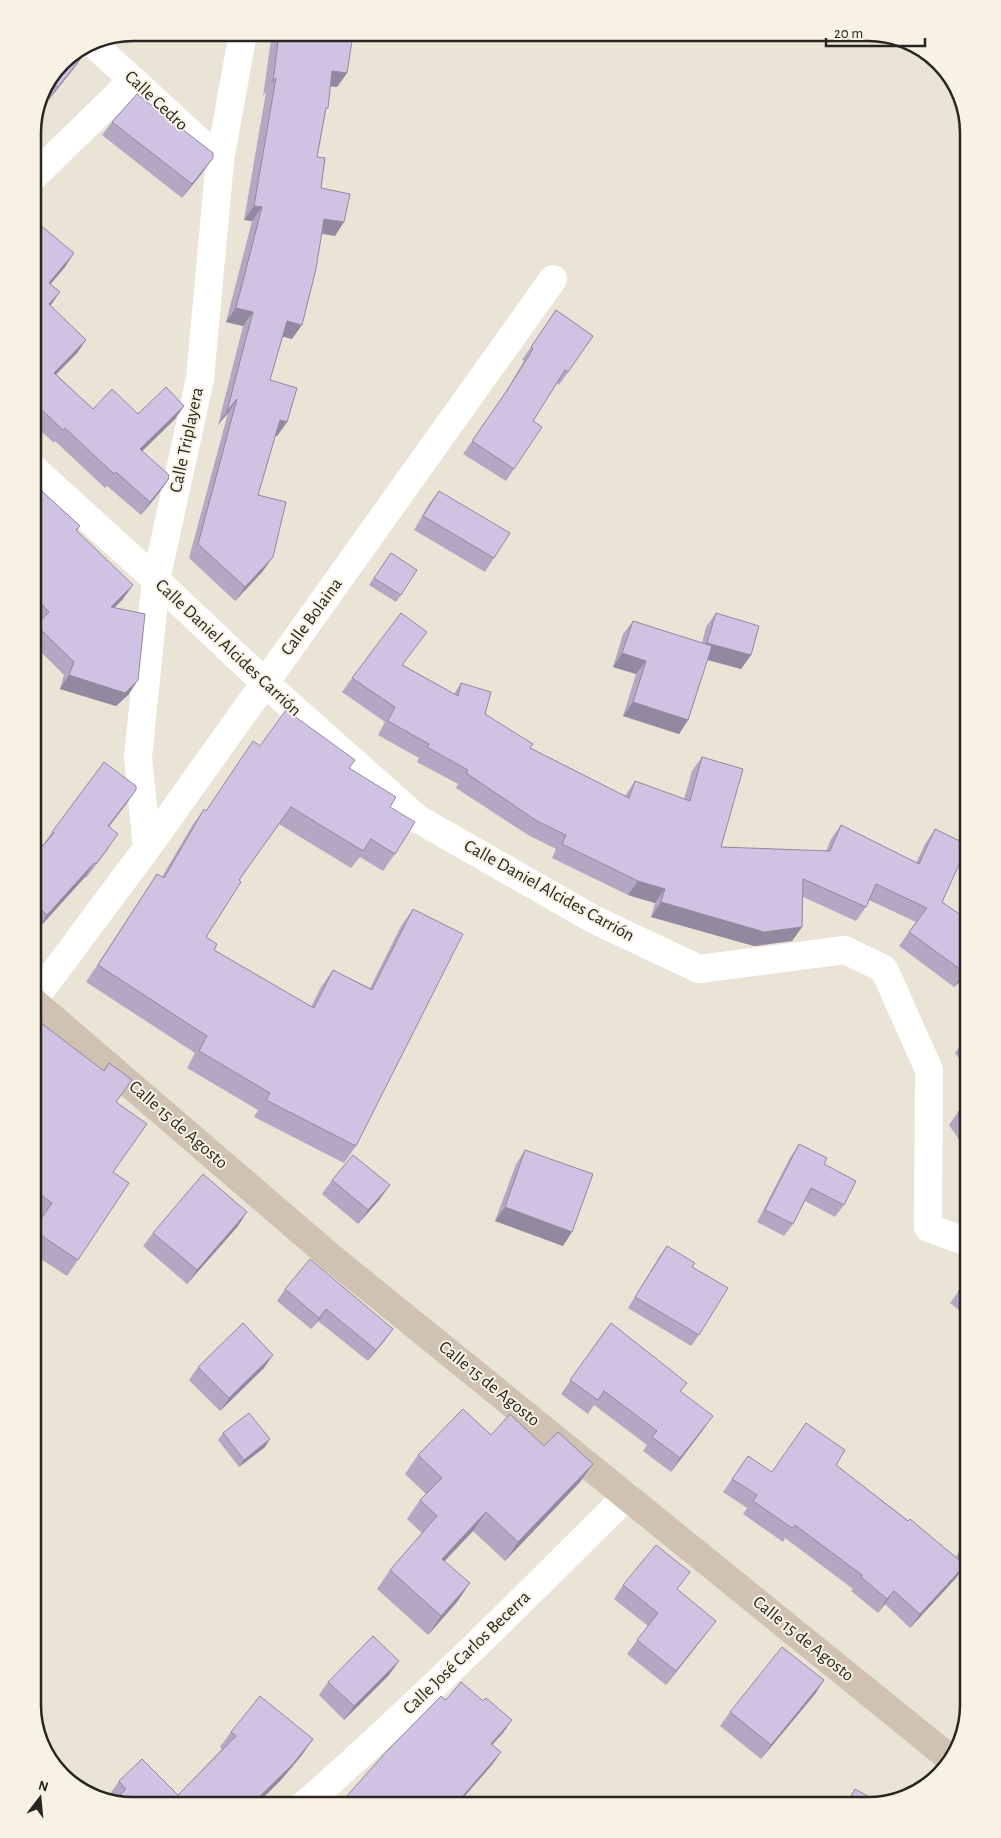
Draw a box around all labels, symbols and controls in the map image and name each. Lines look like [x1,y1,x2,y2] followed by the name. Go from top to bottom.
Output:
[826,15,925,47] scale bar
[834,26,863,41] text: 20 m
[121,67,191,135] street label: Calle Cedro
[167,386,207,494] street label: Calle Triplayera
[278,575,346,659] street label: Calle Bolaina
[152,576,304,720] street label: Calle Daniel Alcides Carrión
[461,837,637,945] street label: Calle Daniel Alcides Carrión
[125,1077,231,1173] street label: Calle 15 de Agosto
[435,1338,543,1430] street label: Calle 15 de Agosto
[400,1588,534,1718] street label: Calle José Carlos Becerra
[749,1593,857,1685] street label: Calle 15 de Agosto
[15,1773,65,1823] north arrow
[37,1778,50,1795] text: N

